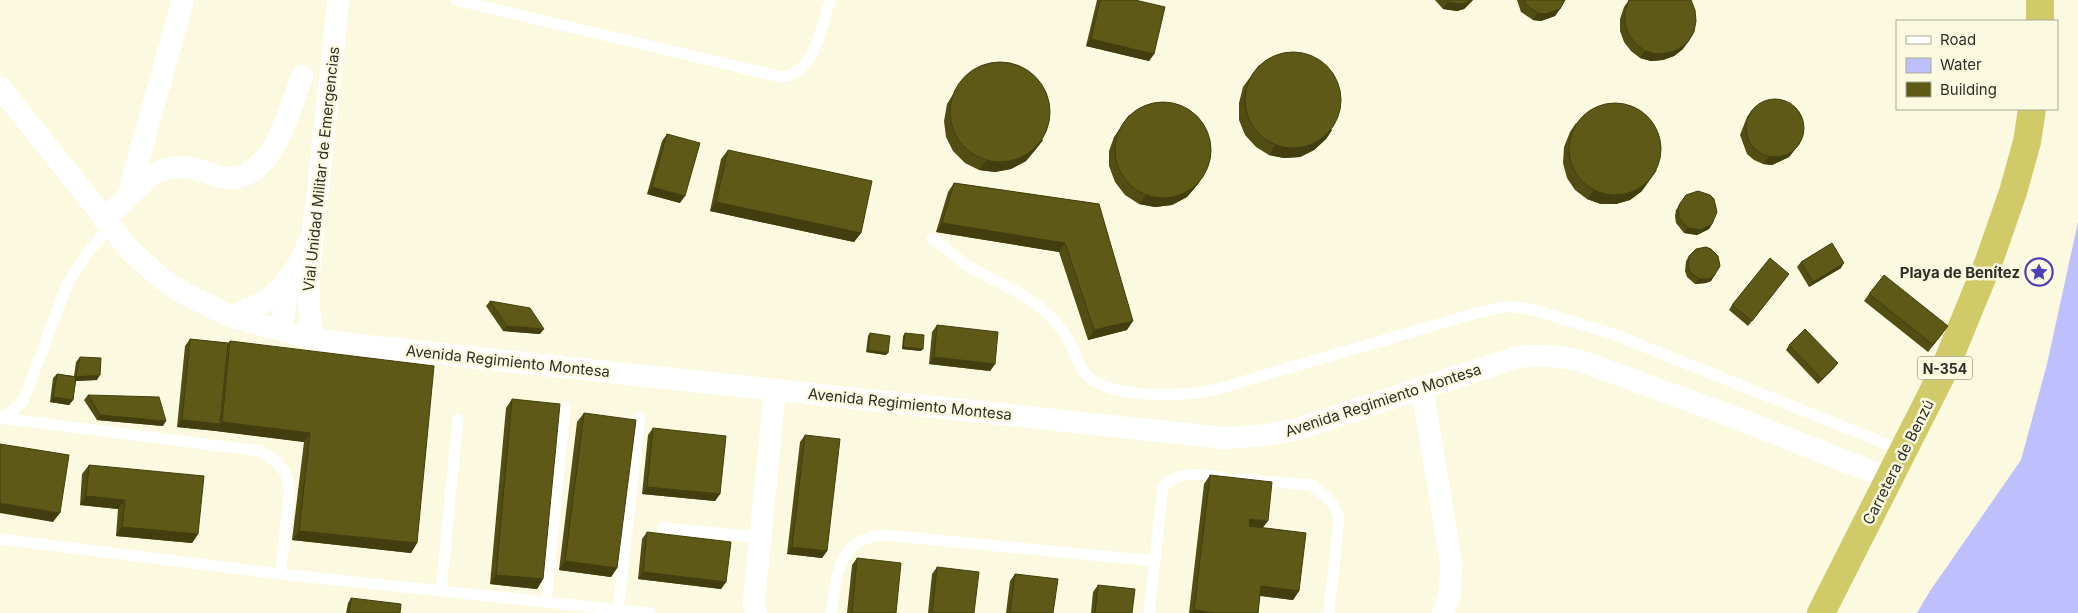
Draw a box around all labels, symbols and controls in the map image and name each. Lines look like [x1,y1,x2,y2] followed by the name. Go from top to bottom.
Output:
[1896,20,2058,110] legend
[1940,30,1976,49] text: Road
[299,45,343,293] street label: Vial Unidad Militar de Emergencias
[1940,55,1982,74] text: Water
[1940,80,1997,99] text: Building
[2024,257,2054,287] place icon: Playa de Benítez
[1900,263,2020,282] place label: Playa de Benítez
[405,341,611,381] street label: Avenida Regimiento Montesa
[1918,356,1972,379] road number: N-354
[1283,359,1483,441] street label: Avenida Regimiento Montesa
[807,384,1013,424] street label: Avenida Regimiento Montesa
[1858,396,1938,528] street label: Carretera de Benzú

